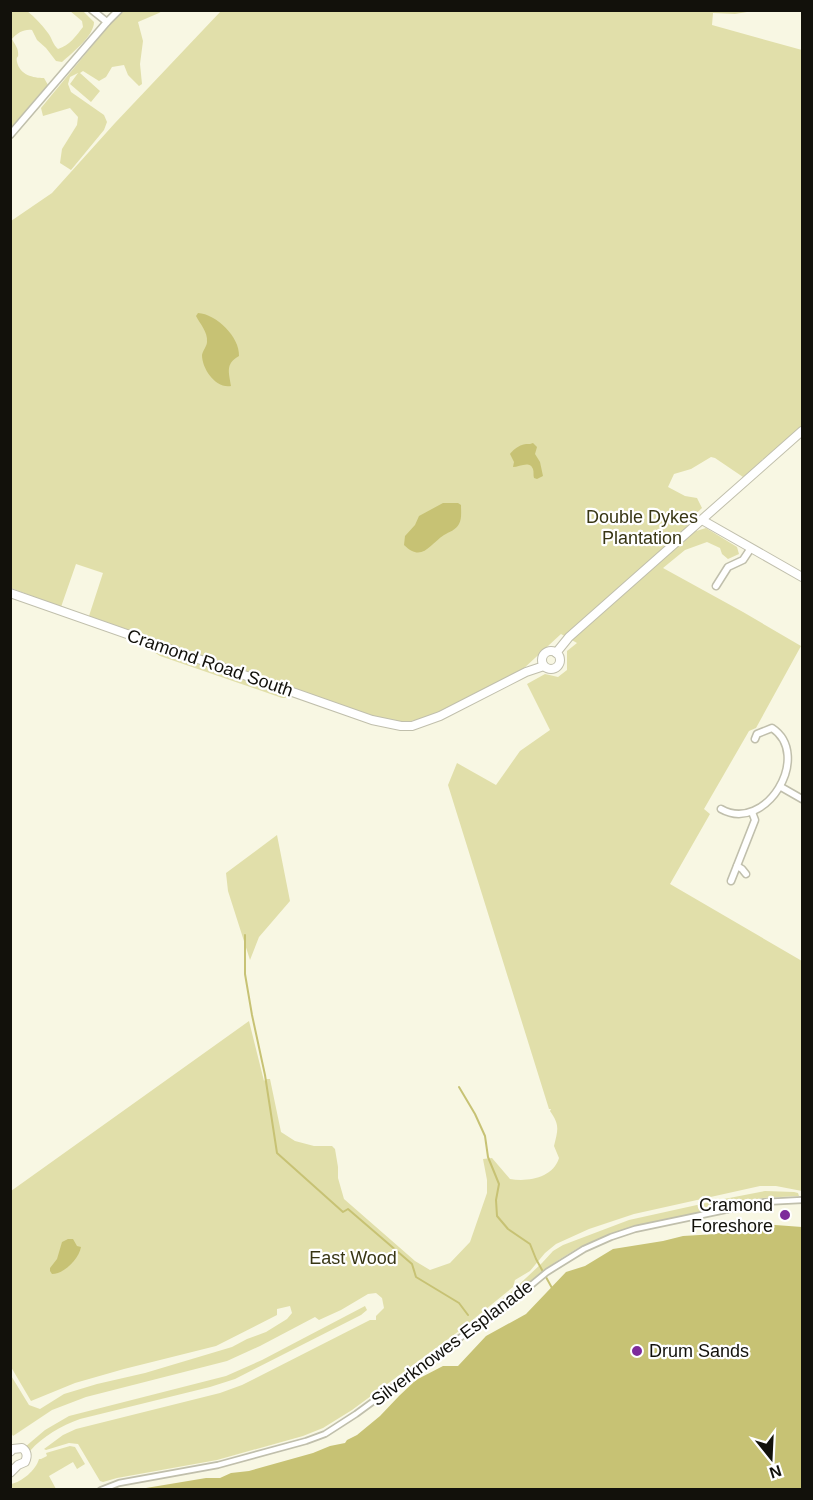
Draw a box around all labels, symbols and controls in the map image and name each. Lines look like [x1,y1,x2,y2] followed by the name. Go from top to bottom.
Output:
[586,507,698,548] park label: Double Dykes Plantation
[124,625,296,701] street label: Cramond Road South
[691,1195,773,1236] place label: Cramond Foreshore
[778,1208,792,1222] marker: Cramond Foreshore
[309,1248,397,1268] park label: East Wood
[368,1276,536,1410] street label: Silverknowes Esplanade
[649,1341,749,1361] place label: Drum Sands
[630,1344,644,1358] marker: Drum Sands
[741,1428,801,1488] north arrow
[767,1462,784,1482] text: N

